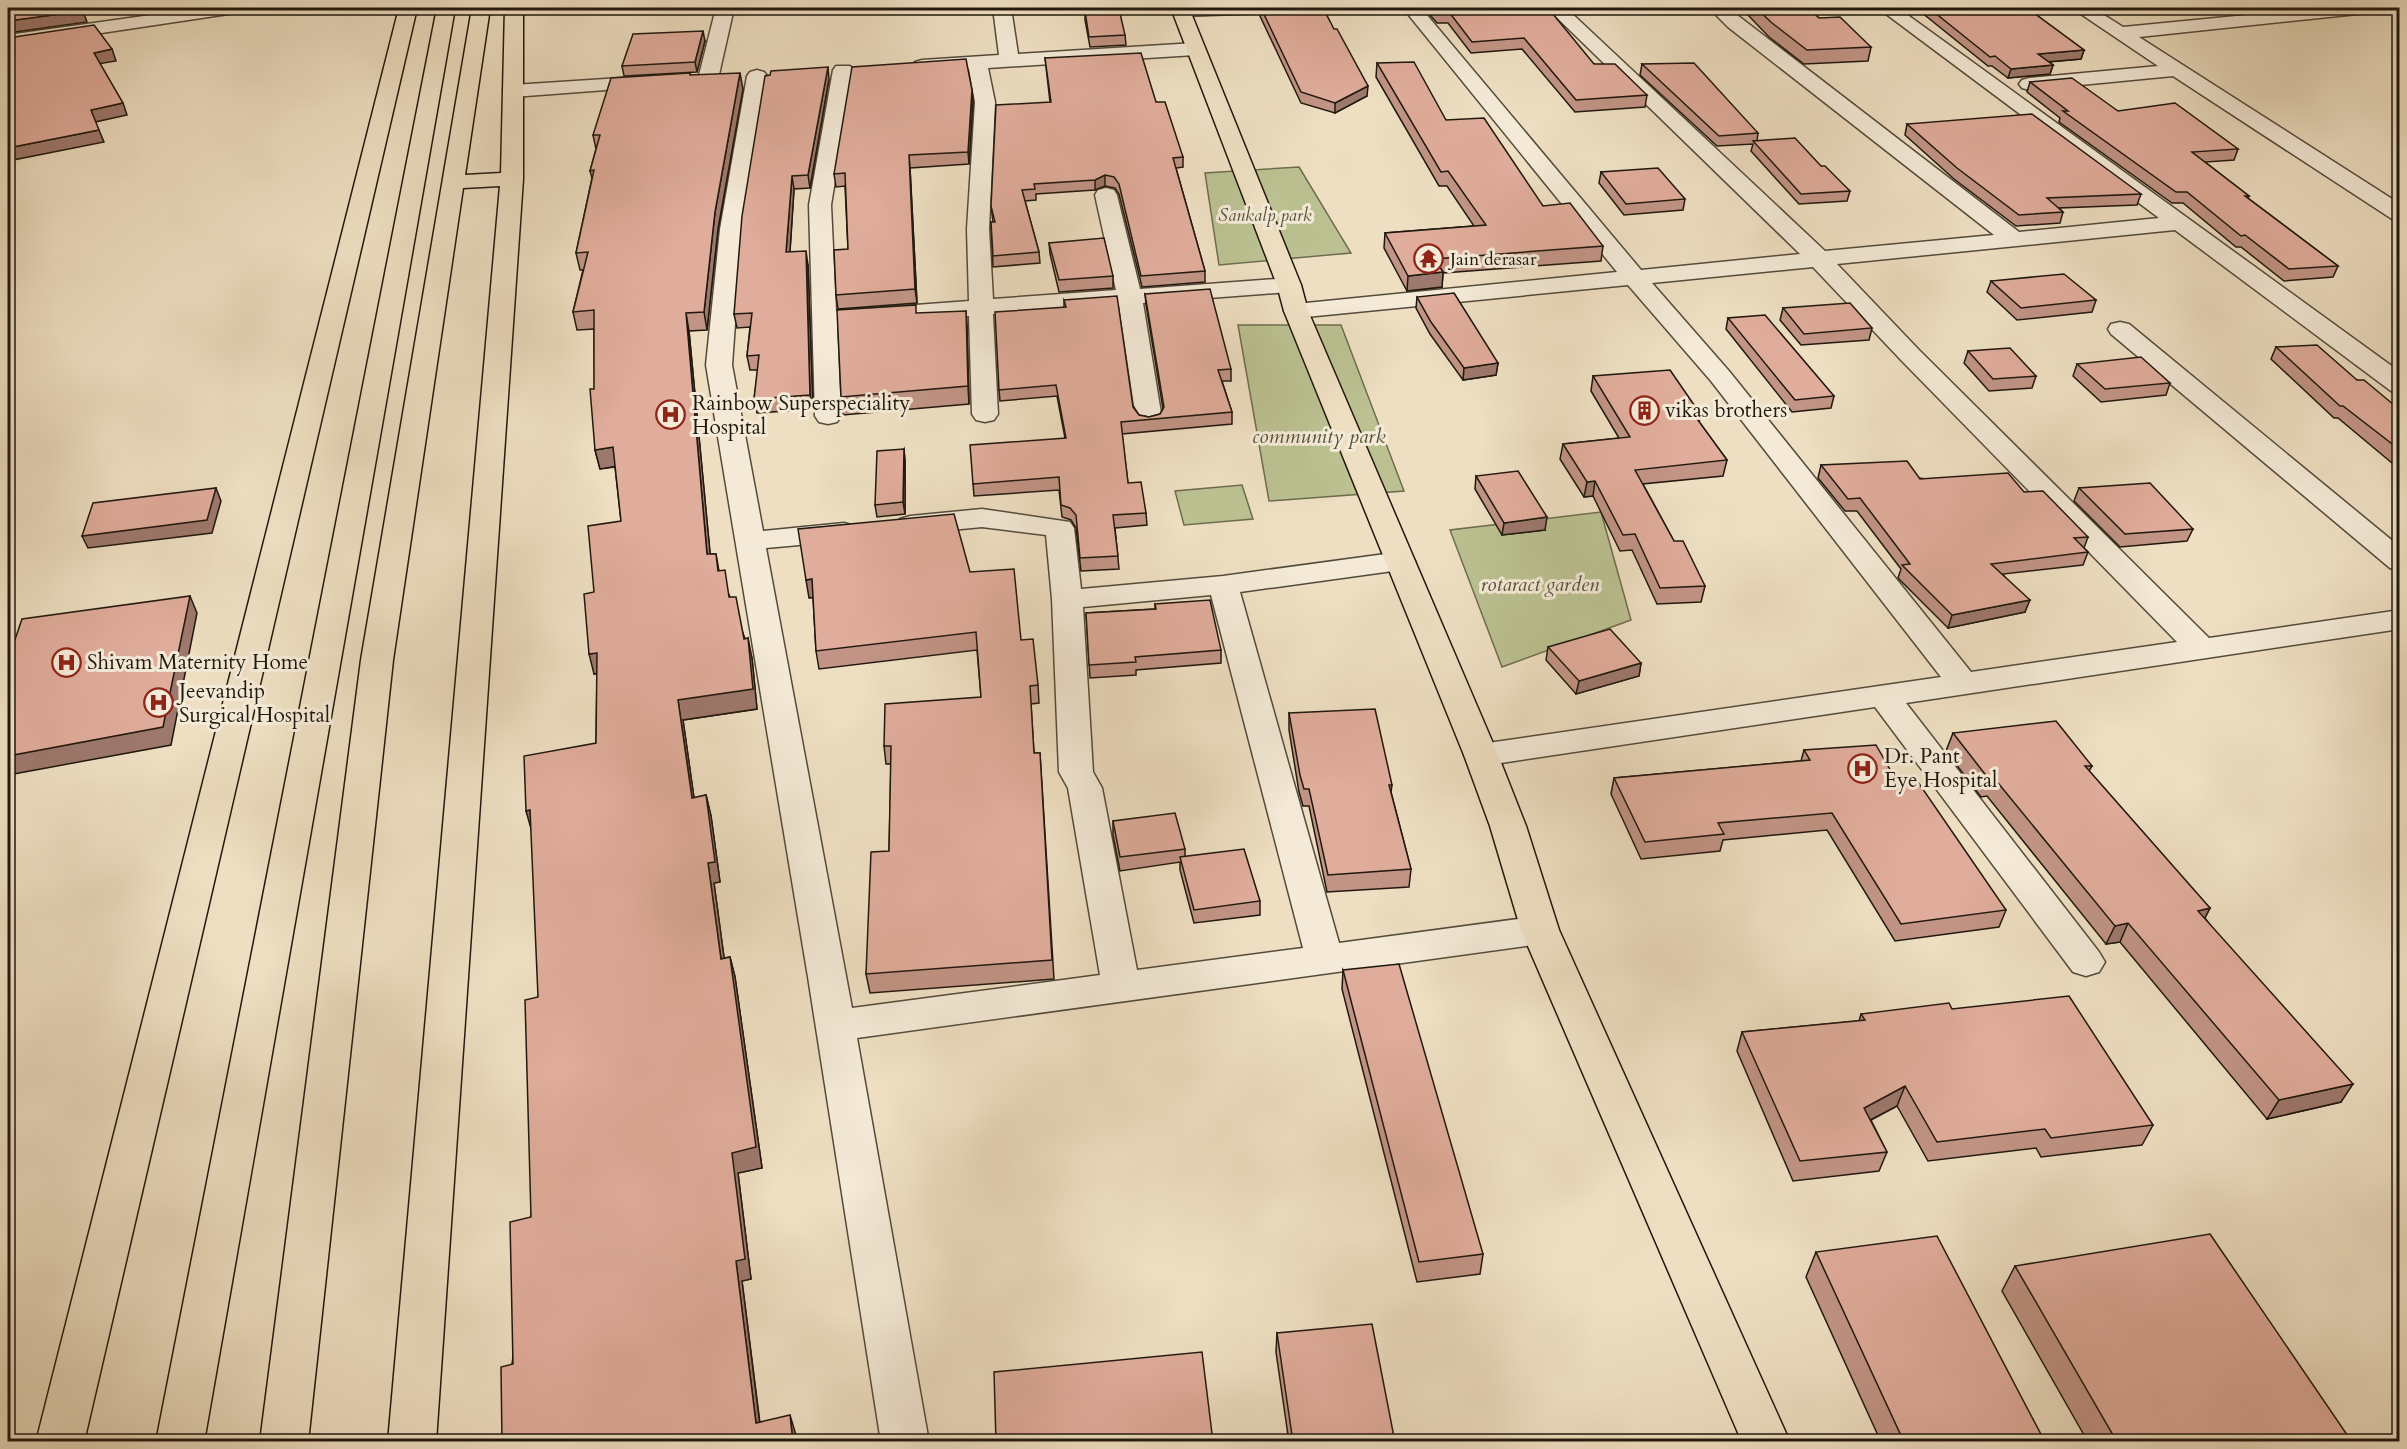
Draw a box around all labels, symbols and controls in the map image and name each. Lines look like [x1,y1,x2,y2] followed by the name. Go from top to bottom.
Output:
[1218,203,1312,228] park label: Sankalp park
[1413,243,1445,275] temple icon: Jain derasar
[1447,247,1537,272] place label: Jain derasar
[692,389,910,442] place label: Rainbow Superspeciality Hospital
[1628,394,1660,426] building icon: vikas brothers
[1665,396,1787,425] place label: vikas brothers
[655,399,687,431] hospital icon: Rainbow Superspeciality Hospital
[1252,422,1386,451] park label: community park
[1481,570,1600,599] park label: rotaract garden
[50,646,82,678] hospital icon: Shivam Maternity Home
[87,648,308,677] place label: Shivam Maternity Home
[176,677,330,730] place label: Jeevandip Surgical Hospital
[142,687,174,719] hospital icon: Jeevandip Surgical Hospital
[1884,742,1997,795] place label: Dr. Pant Eye Hospital
[1847,752,1879,784] hospital icon: Dr. Pant Eye Hospital

